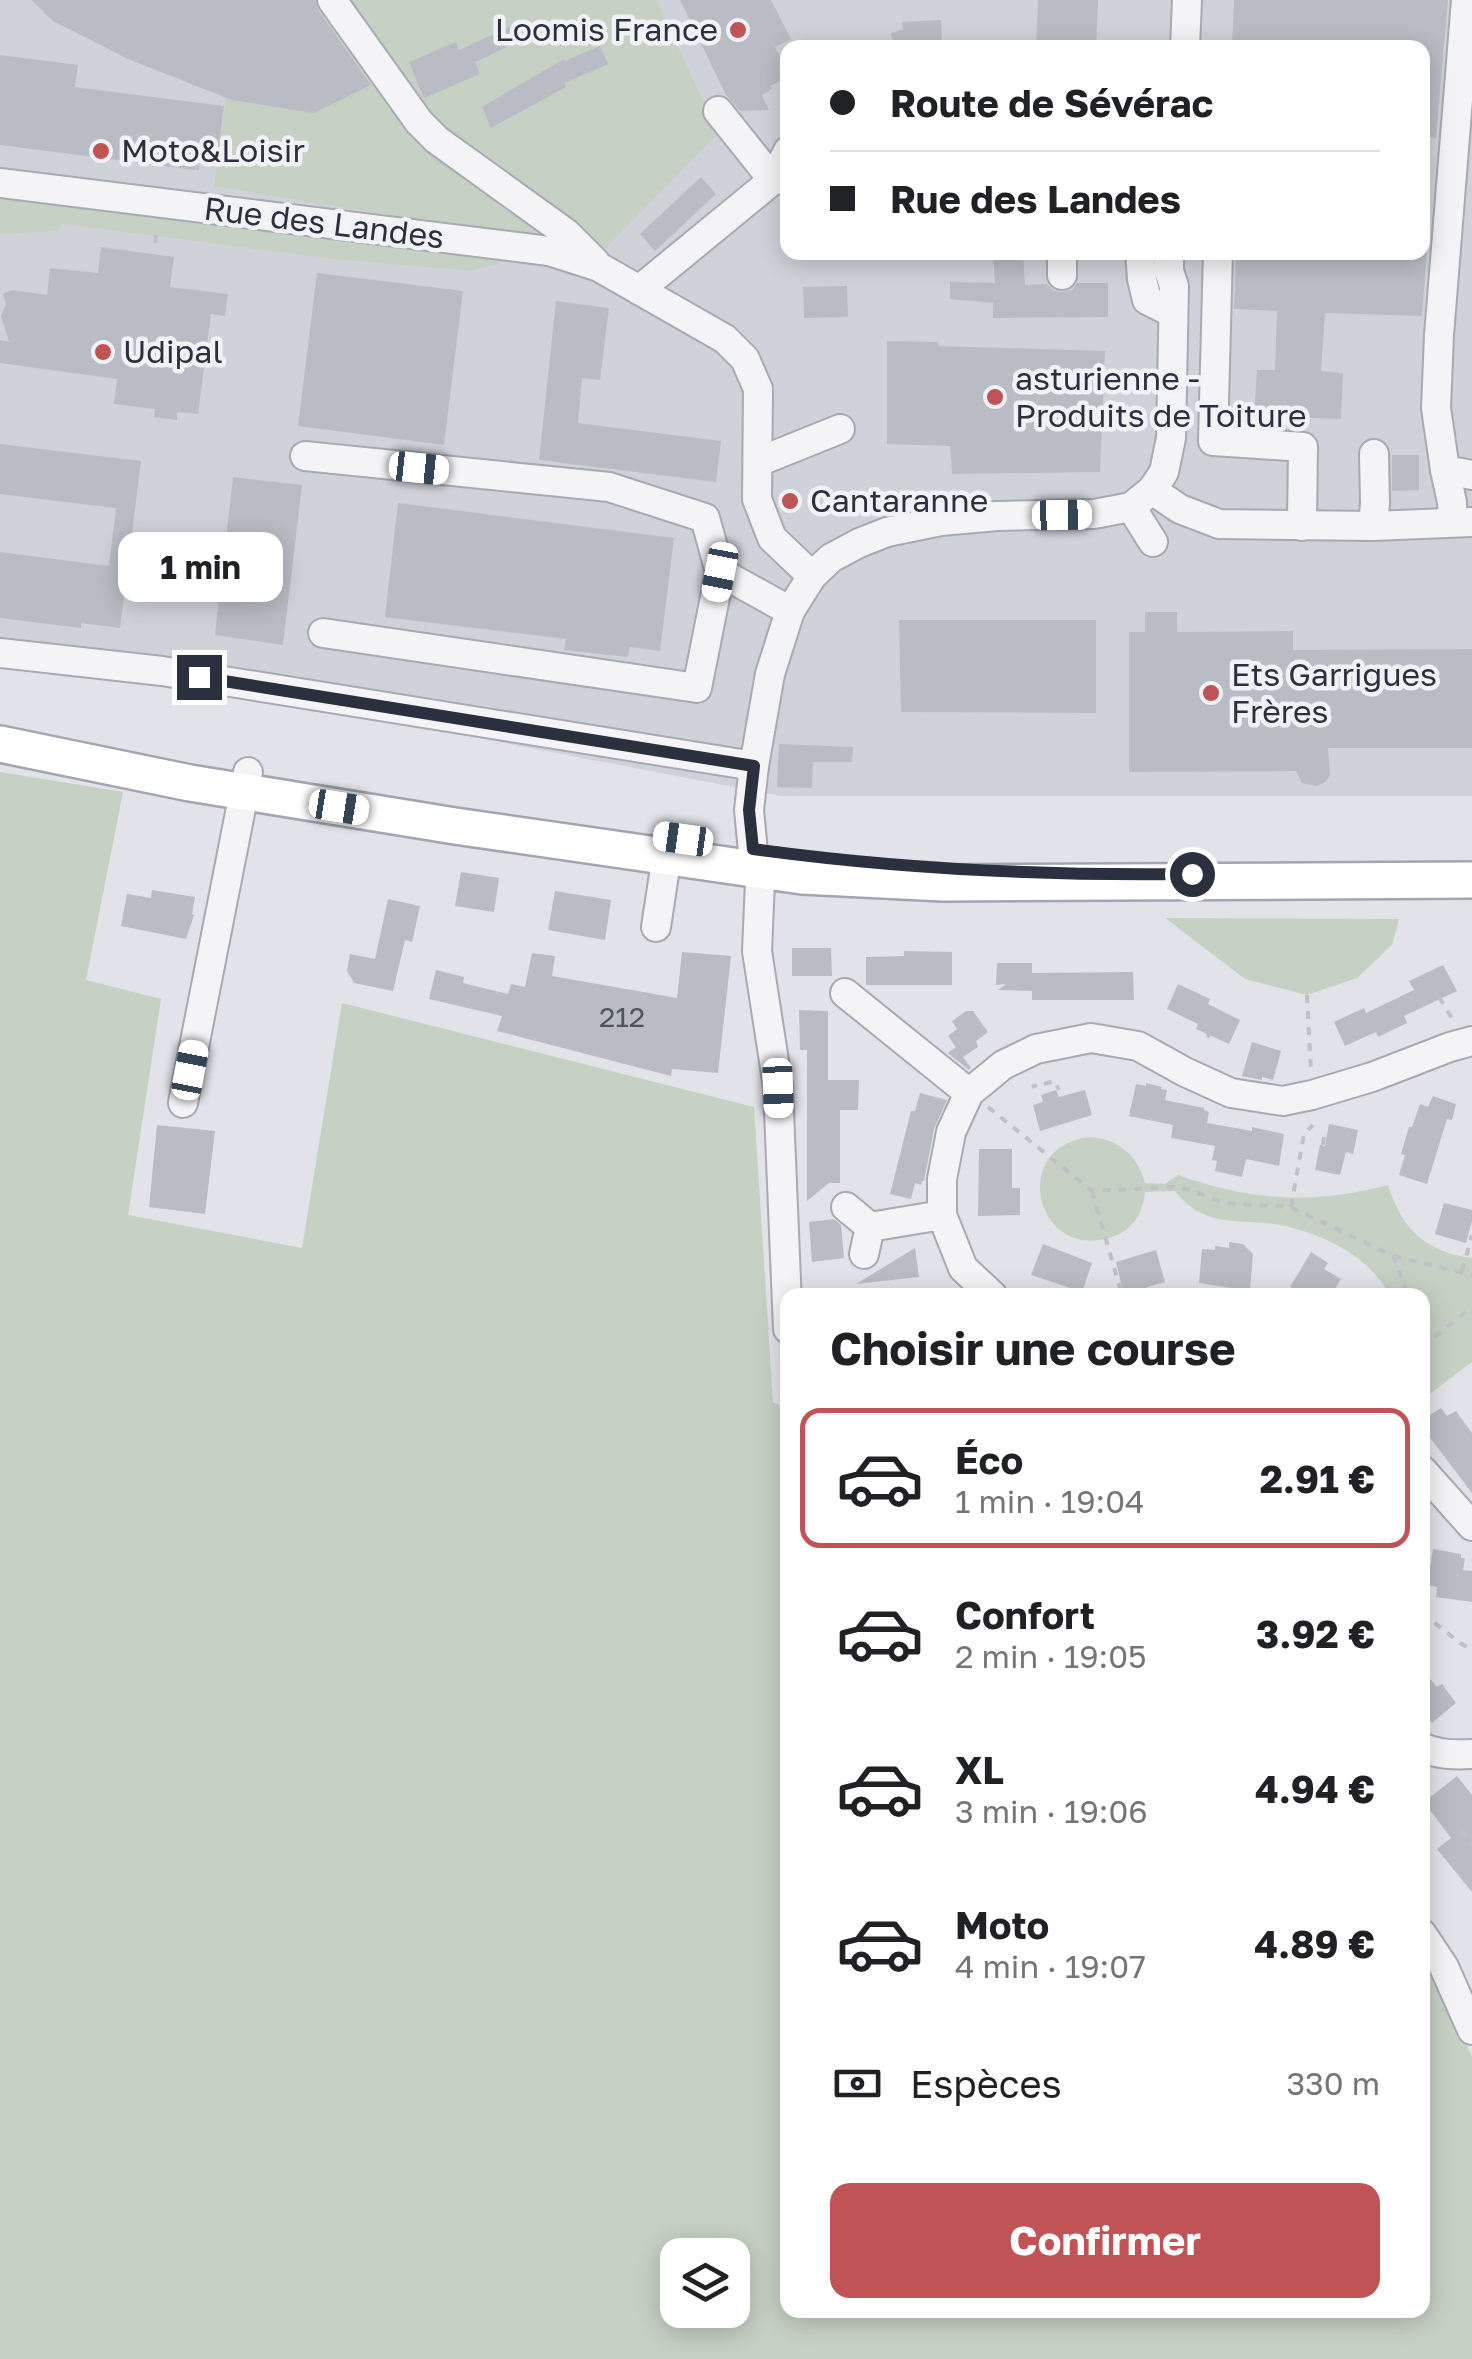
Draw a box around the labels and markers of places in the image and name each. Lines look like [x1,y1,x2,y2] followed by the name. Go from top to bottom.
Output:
[495,10,718,48] place label: Loomis France
[727,19,749,41] marker: Loomis France
[121,131,305,169] place label: Moto&Loisir
[90,140,112,162] marker: Moto&Loisir
[123,332,223,370] place label: Udipal
[92,341,114,363] marker: Udipal
[1015,359,1307,434] place label: asturienne - Produits de Toiture
[984,386,1006,408] marker: asturienne - Produits de Toiture
[810,481,988,519] place label: Cantaranne
[779,490,801,512] marker: Cantaranne
[1231,655,1437,730] place label: Ets Garrigues Frères
[1200,682,1222,704] marker: Ets Garrigues Frères

